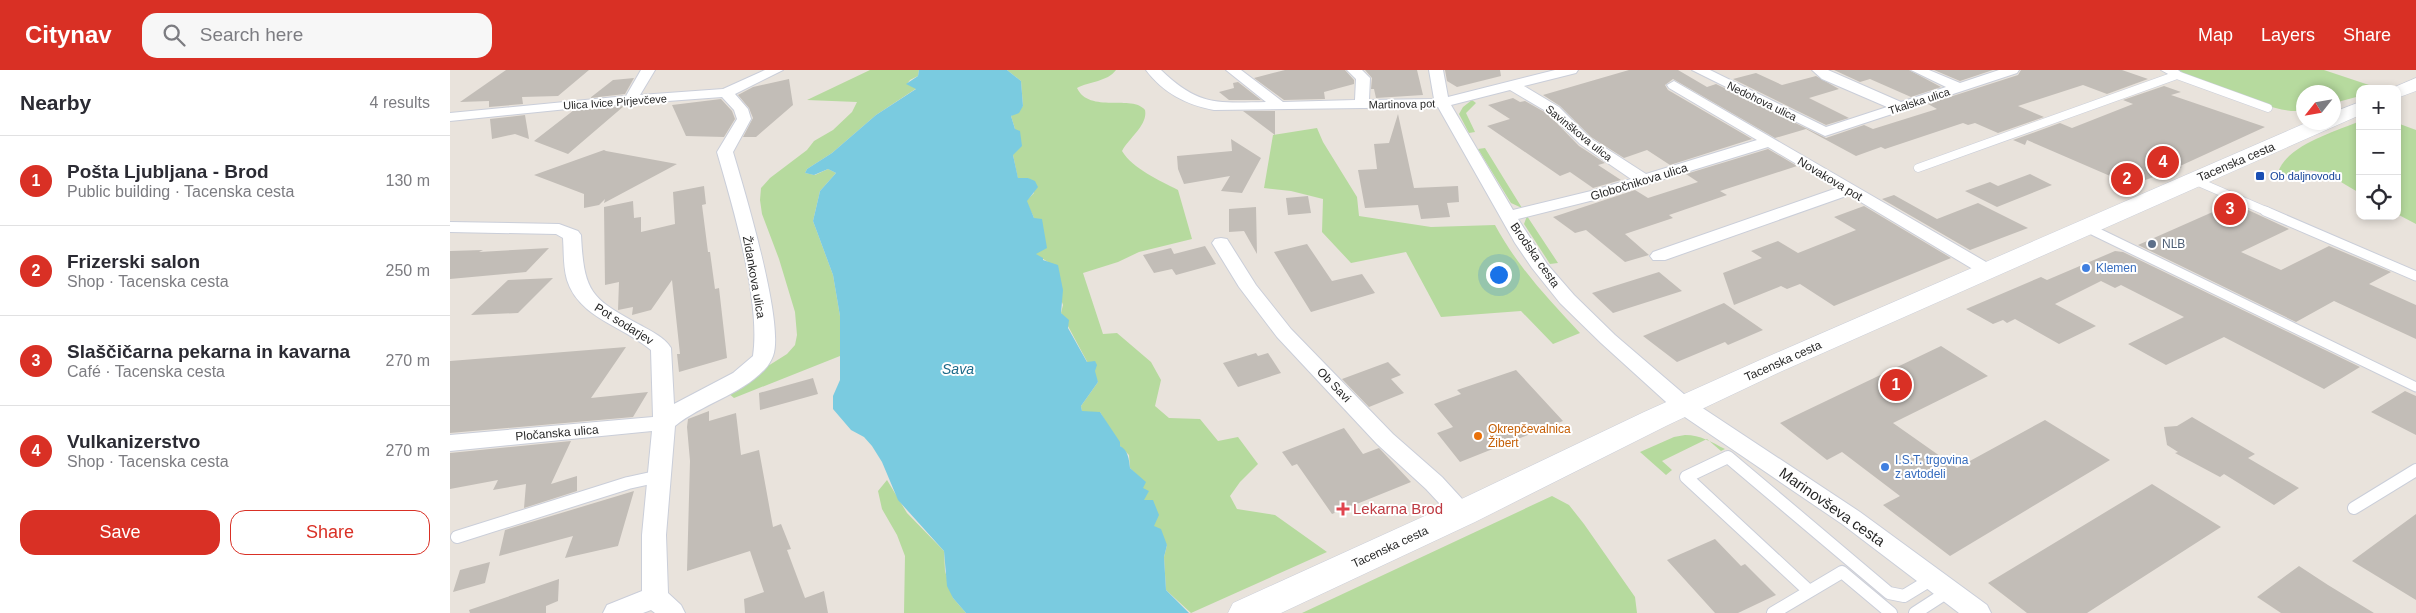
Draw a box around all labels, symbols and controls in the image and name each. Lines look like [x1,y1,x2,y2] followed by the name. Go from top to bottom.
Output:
[142,13,492,58] search box
[25,21,112,48] text: Citynav
[160,21,188,49] icon: search
[200,24,303,45] text: Search here
[2198,25,2233,45] text: Map
[2261,25,2315,45] text: Layers
[2343,25,2391,45] text: Share
[1725,79,1799,123] street label: Nedohova ulica
[1887,85,1952,117] street label: Tkalska ulica
[2296,85,2341,130] north arrow
[2356,85,2401,220] map controls
[2356,85,2401,130] button: +
[20,91,91,114] text: Nearby
[563,92,667,112] street label: Ulica Ivice Pirjevčeve
[370,94,430,111] text: 4 results
[1369,97,1435,111] street label: Martinova pot
[1543,103,1615,164] street label: Savinškova ulica
[2356,130,2401,175] button: −
[2195,139,2277,185] street label: Tacenska cesta
[2147,143,2179,181] pin: 4
[1795,154,1866,204] street label: Novakova pot
[1589,160,1690,203] street label: Globočnikova ulica
[2111,160,2143,198] pin: 2
[67,161,269,182] text: Pošta Ljubljana - Brod
[2254,170,2266,182] marker: Ob daljnovodu
[2270,170,2341,182] place label: Ob daljnovodu
[32,172,40,189] text: 1
[386,172,430,189] text: 130 m
[2356,175,2401,220] button: locate
[67,183,294,200] text: Public building · Tacenska cesta
[2214,190,2246,228] pin: 3
[1507,220,1563,290] street label: Brodska cesta
[740,235,769,320] street label: Židankova ulica
[2162,237,2185,251] place label: NLB
[2146,238,2158,250] marker: NLB
[67,251,200,272] text: Frizerski salon
[2096,261,2137,275] place label: Klemen
[32,262,40,279] text: 2
[386,262,430,279] text: 250 m
[1486,262,1512,288] your location
[2080,262,2092,274] marker: Klemen
[67,273,229,290] text: Shop · Tacenska cesta
[592,300,656,348] street label: Pot sodarjev
[1742,338,1824,384] street label: Tacenska cesta
[67,341,350,362] text: Slaščičarna pekarna in kavarna
[32,352,40,369] text: 3
[386,352,430,369] text: 270 m
[942,361,974,377] water label: Sava
[67,363,225,380] text: Café · Tacenska cesta
[1314,365,1354,405] street label: Ob Savi
[1880,366,1912,404] pin: 1
[515,422,599,444] street label: Pločanska ulica
[1488,422,1571,450] place label: Okrepčevalnica Žibert
[1472,430,1484,442] marker: Okrepčevalnica Žibert
[67,431,200,452] text: Vulkanizerstvo
[32,442,40,459] text: 4
[386,442,430,459] text: 270 m
[67,453,229,470] text: Shop · Tacenska cesta
[1895,453,1969,481] place label: I.S.T. trgovina z avtodeli
[1879,461,1891,473] marker: I.S.T. trgovina z avtodeli
[1776,464,1889,550] street label: Marinovševa cesta
[1353,500,1443,517] place label: Lekarna Brod
[1337,503,1349,515] marker: Lekarna Brod
[20,510,220,555] button: Save
[230,510,430,555] button: Share
[1350,523,1431,571] street label: Tacenska cesta

